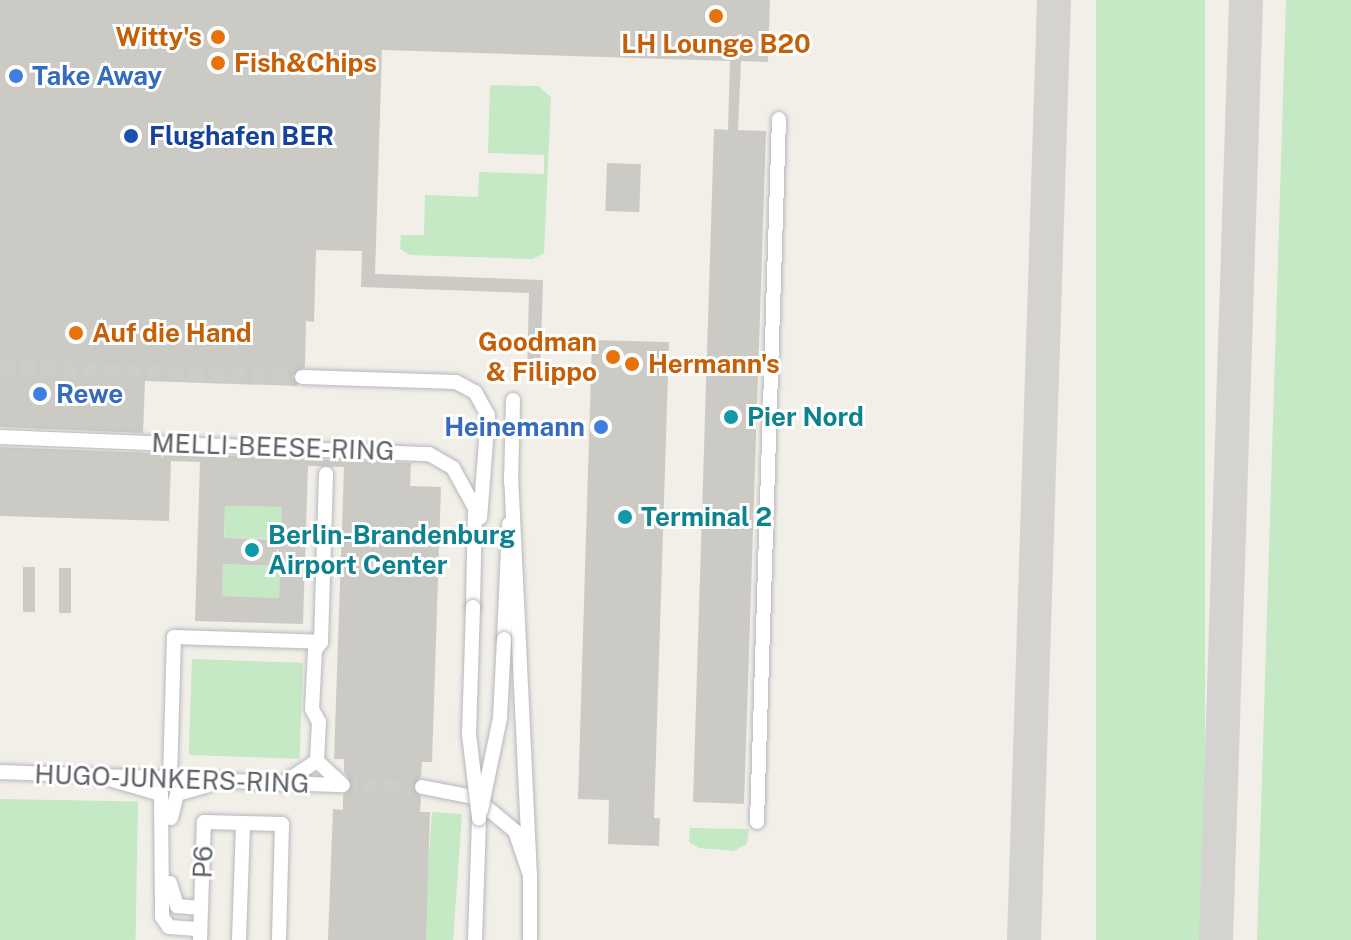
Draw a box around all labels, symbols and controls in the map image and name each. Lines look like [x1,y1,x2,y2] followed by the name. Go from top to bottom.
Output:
[707,7,725,25] marker: LH Lounge B20
[116,21,202,53] place label: Witty's
[209,28,227,46] marker: Witty's
[621,28,811,60] place label: LH Lounge B20
[234,47,377,79] place label: Fish&Chips
[209,54,227,72] marker: Fish&Chips
[32,60,162,92] place label: Take Away
[7,67,25,85] marker: Take Away
[149,120,334,152] place label: Flughafen BER
[120,125,142,147] marker: Flughafen BER
[92,317,252,349] place label: Auf die Hand
[67,324,85,342] marker: Auf die Hand
[478,326,597,388] place label: Goodman & Filippo
[604,348,622,366] marker: Goodman & Filippo
[648,348,780,380] place label: Hermann's
[623,355,641,373] marker: Hermann's
[56,378,123,410] place label: Rewe
[31,385,49,403] marker: Rewe
[747,401,864,433] place label: Pier Nord
[722,408,740,426] marker: Pier Nord
[444,411,585,443] place label: Heinemann
[592,418,610,436] marker: Heinemann
[151,427,395,467] street label: MELLI-BEESE-RING
[641,501,772,533] place label: Terminal 2
[616,508,634,526] marker: Terminal 2
[268,519,515,580] place label: Berlin-Brandenburg Airport Center
[243,541,261,559] marker: Berlin-Brandenburg Airport Center
[34,759,310,799] street label: HUGO-JUNKERS-RING
[187,845,219,879] street label: P6

